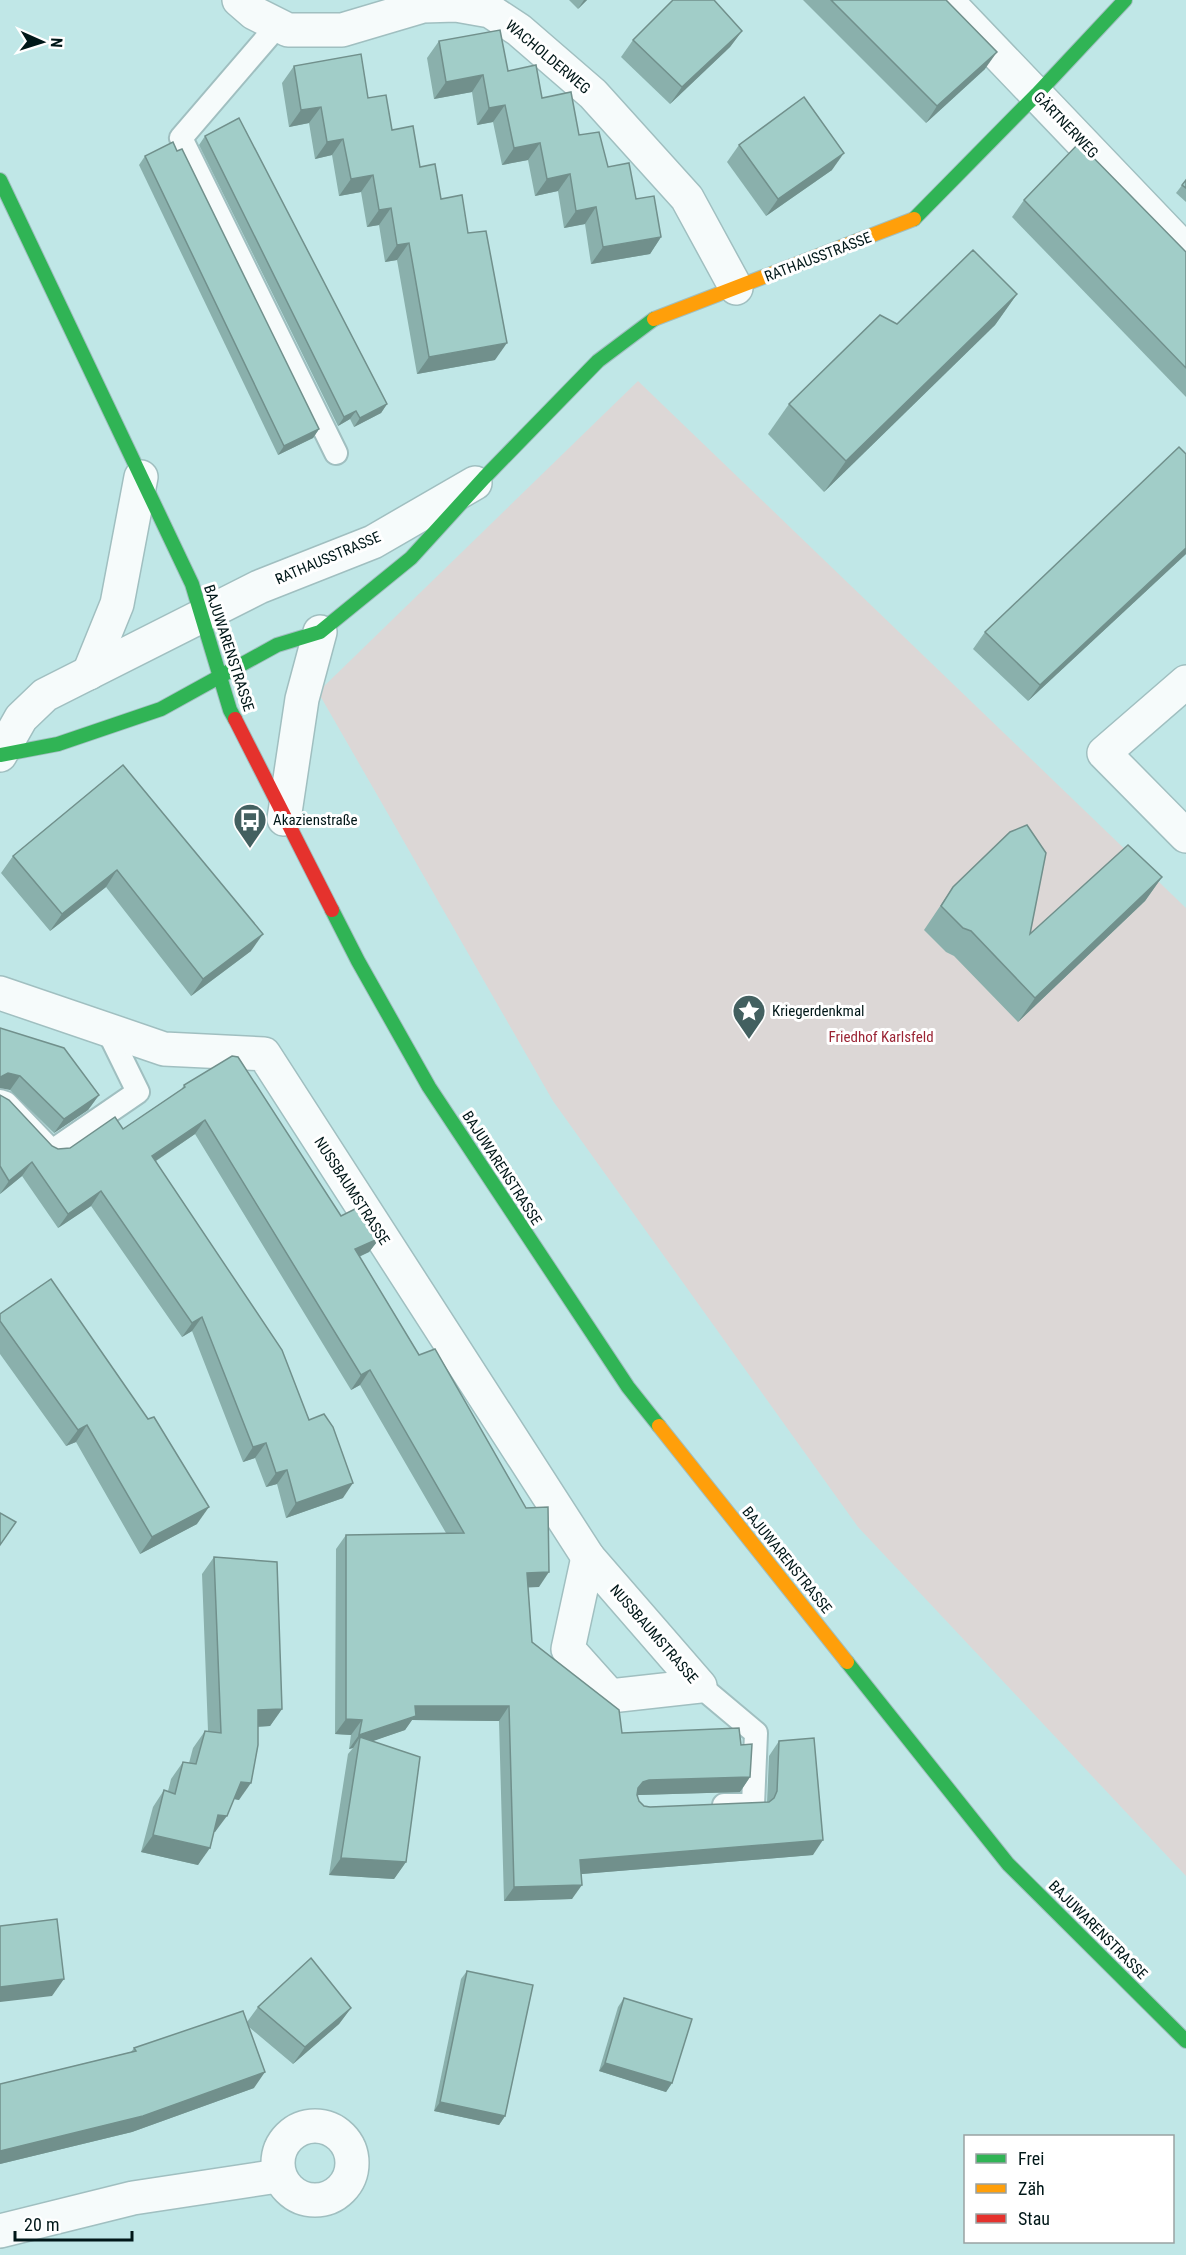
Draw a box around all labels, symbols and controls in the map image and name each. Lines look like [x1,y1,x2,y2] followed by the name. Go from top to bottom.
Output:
[12,12,72,72] north arrow
[502,16,594,98] street label: WACHOLDERWEG
[47,37,66,48] text: N
[1030,88,1102,162] street label: GÄRTNERWEG
[762,228,874,286] street label: RATHAUSSTRASSE
[273,528,383,588] street label: RATHAUSSTRASSE
[200,582,258,714] street label: BAJUWARENSTRASSE
[232,802,268,849] bus stop icon: Akazienstraße
[273,811,358,829] place label: Akazienstraße
[731,993,767,1040] place icon: Kriegerdenkmal
[772,1002,865,1020] place label: Kriegerdenkmal
[828,1028,934,1046] park label: Friedhof Karlsfeld
[458,1108,546,1228] street label: BAJUWARENSTRASSE
[310,1134,394,1248] street label: NUSSBAUMSTRASSE
[738,1503,836,1617] street label: BAJUWARENSTRASSE
[606,1581,702,1687] street label: NUSSBAUMSTRASSE
[1045,1877,1151,1983] street label: BAJUWARENSTRASSE
[964,2135,1174,2243] legend
[1018,2148,1044,2169] text: Frei
[1018,2178,1045,2199] text: Zäh
[15,2204,132,2242] scale bar
[1018,2208,1050,2229] text: Stau
[24,2214,59,2235] text: 20 m

